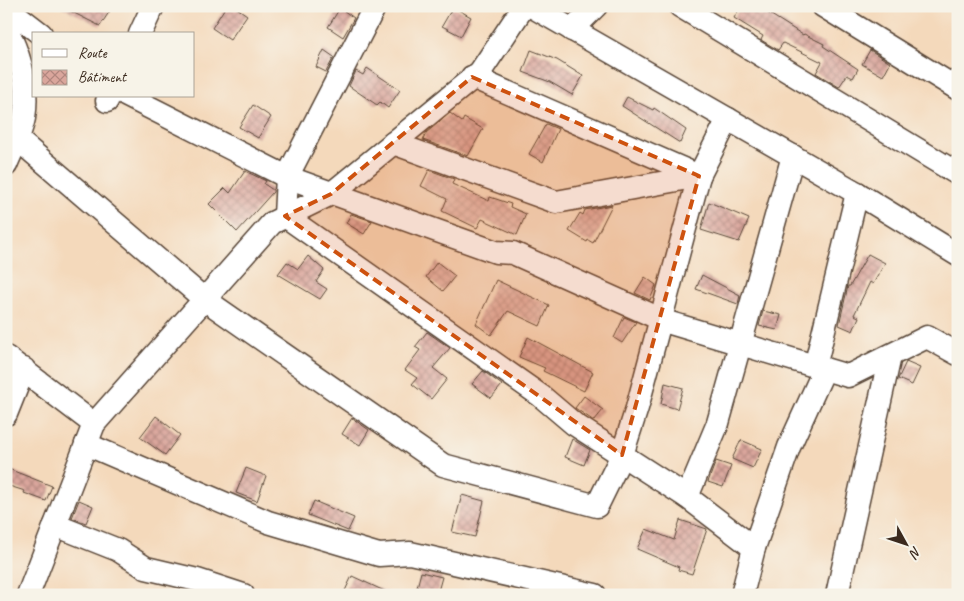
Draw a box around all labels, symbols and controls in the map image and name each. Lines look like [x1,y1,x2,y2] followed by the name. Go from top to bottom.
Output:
[32,32,195,98] legend
[78,44,108,63] text: Route
[78,68,128,87] text: Bâtiment
[882,518,932,568] north arrow
[905,543,925,563] text: N

